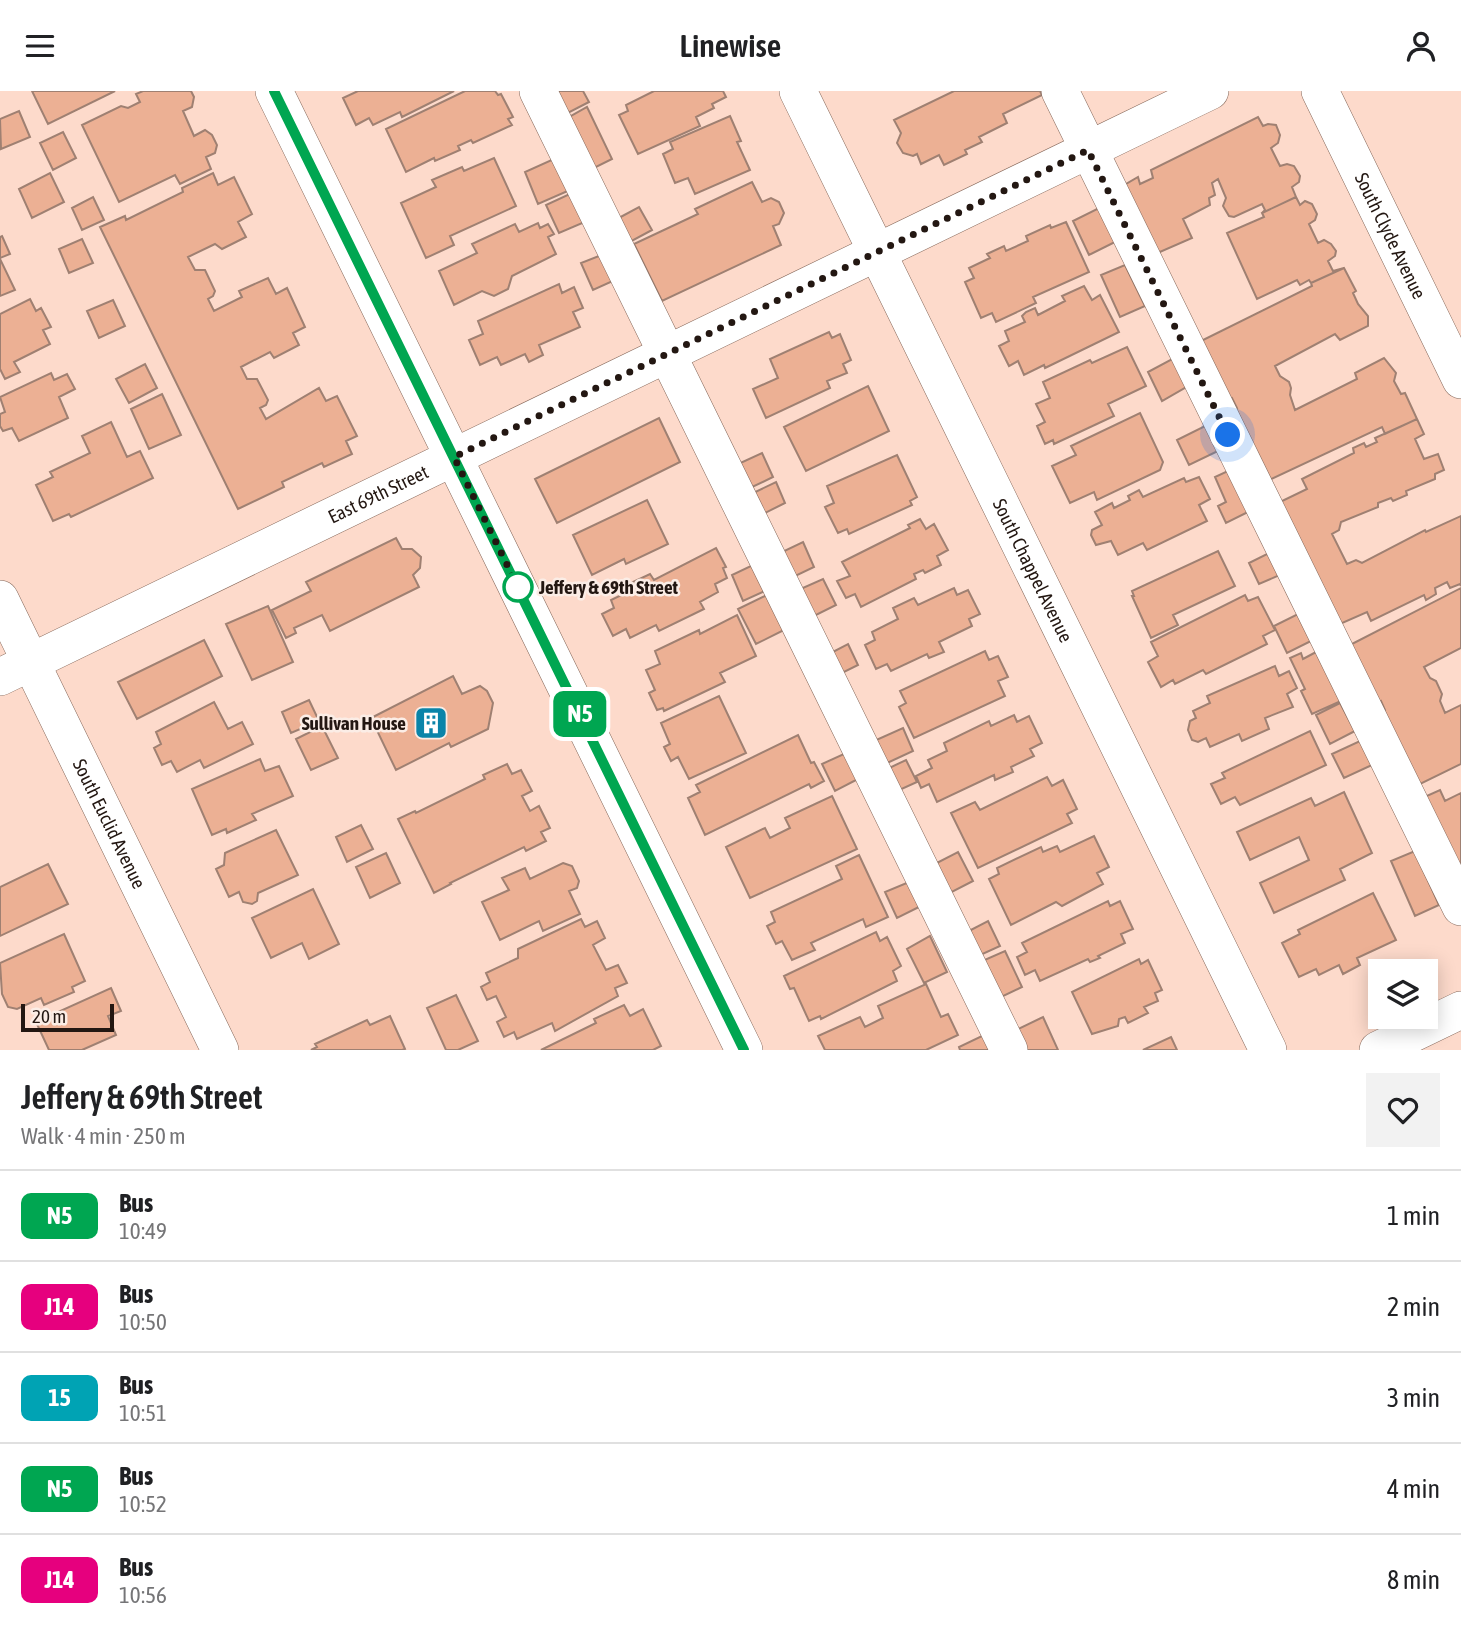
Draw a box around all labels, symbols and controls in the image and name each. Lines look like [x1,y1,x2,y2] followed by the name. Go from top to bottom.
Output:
[21,27,59,65] icon: menu
[680,27,781,64] text: Linewise
[1402,27,1440,65] icon: person
[1351,169,1431,302] street label: South Clyde Avenue
[1210,417,1245,452] your location
[324,460,432,528] street label: East 69th Street
[989,495,1077,646] street label: South Chappel Avenue
[503,572,533,602] marker: Jeffery & 69th Street
[538,576,679,598] place label: Jeffery & 69th Street
[548,691,612,737] line badge: N5
[567,700,593,727] text: N5
[412,704,450,742] building icon: Sullivan House
[302,712,406,734] place label: Sullivan House
[69,755,150,892] street label: South Euclid Avenue
[1368,959,1438,1029] map controls
[1368,959,1438,1029] button: layers
[21,1001,114,1033] scale bar
[32,1005,66,1027] text: 20 m
[1366,1073,1440,1147] button: heart
[21,1078,262,1116] text: Jeffery & 69th Street
[21,1123,185,1149] text: Walk · 4 min · 250 m
[119,1188,153,1218] text: Bus
[1387,1201,1440,1231] text: 1 min
[47,1202,72,1229] text: N5
[119,1218,167,1244] text: 10:49
[119,1279,153,1309] text: Bus
[1387,1292,1440,1322] text: 2 min
[44,1293,75,1320] text: J14
[119,1309,167,1335] text: 10:50
[119,1370,153,1400] text: Bus
[1387,1383,1440,1413] text: 3 min
[48,1384,71,1411] text: 15
[119,1400,167,1426] text: 10:51
[119,1461,153,1491] text: Bus
[1387,1474,1440,1504] text: 4 min
[47,1475,72,1502] text: N5
[119,1491,167,1517] text: 10:52
[119,1552,153,1582] text: Bus
[1387,1565,1440,1595] text: 8 min
[44,1566,75,1593] text: J14
[119,1582,167,1608] text: 10:56

